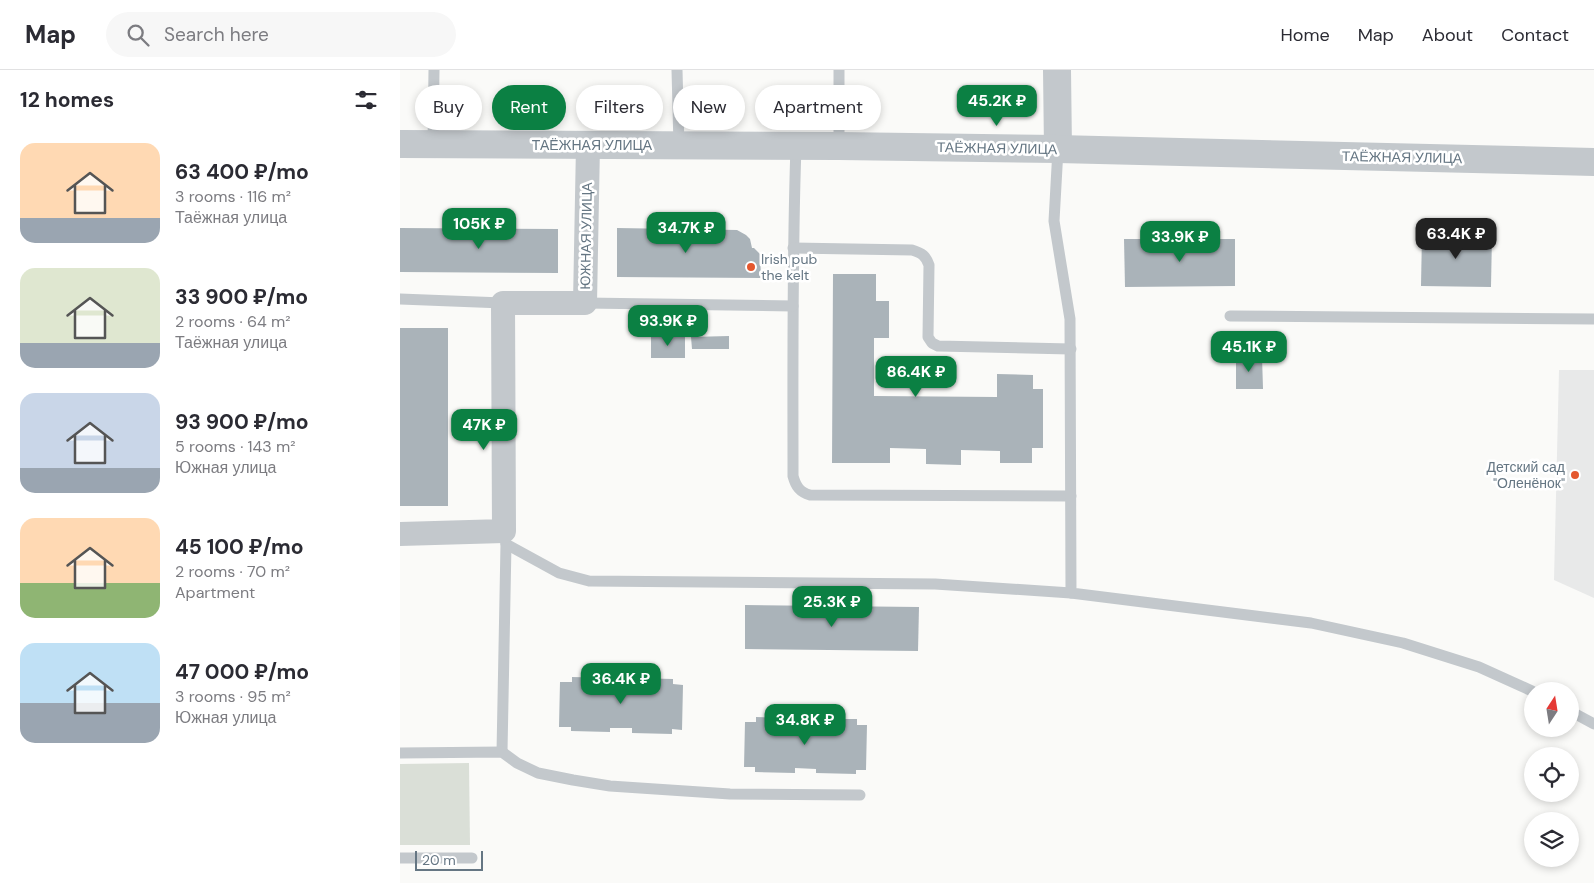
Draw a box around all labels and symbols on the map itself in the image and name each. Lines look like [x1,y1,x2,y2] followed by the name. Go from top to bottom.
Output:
[951,85,1043,127] pin: 45.2K ₽
[532,136,653,154] street label: ТАЁЖНАЯ УЛИЦА
[937,138,1058,158] street label: ТАЁЖНАЯ УЛИЦА
[1342,147,1463,167] street label: ТАЁЖНАЯ УЛИЦА
[576,181,596,290] street label: ЮЖНАЯ УЛИЦА
[438,208,520,250] pin: 105K ₽
[640,212,732,254] pin: 34.7K ₽
[1410,218,1502,260] pin: 63.4K ₽
[1134,220,1226,263] pin: 33.9K ₽
[761,250,817,284] place label: Irish pub the kelt
[745,261,757,273] marker: Irish pub the kelt
[622,304,714,347] pin: 93.9K ₽
[1203,330,1295,373] pin: 45.1K ₽
[870,356,962,398] pin: 86.4K ₽
[449,408,519,451] pin: 47K ₽
[1486,458,1565,492] place label: Детский сад "Оленёнок"
[1569,469,1581,481] marker: Детский сад "Оленёнок"
[786,586,878,628] pin: 25.3K ₽
[575,662,667,705] pin: 36.4K ₽
[1524,682,1579,738] north arrow
[759,704,851,746] pin: 34.8K ₽
[415,848,482,871] scale bar

